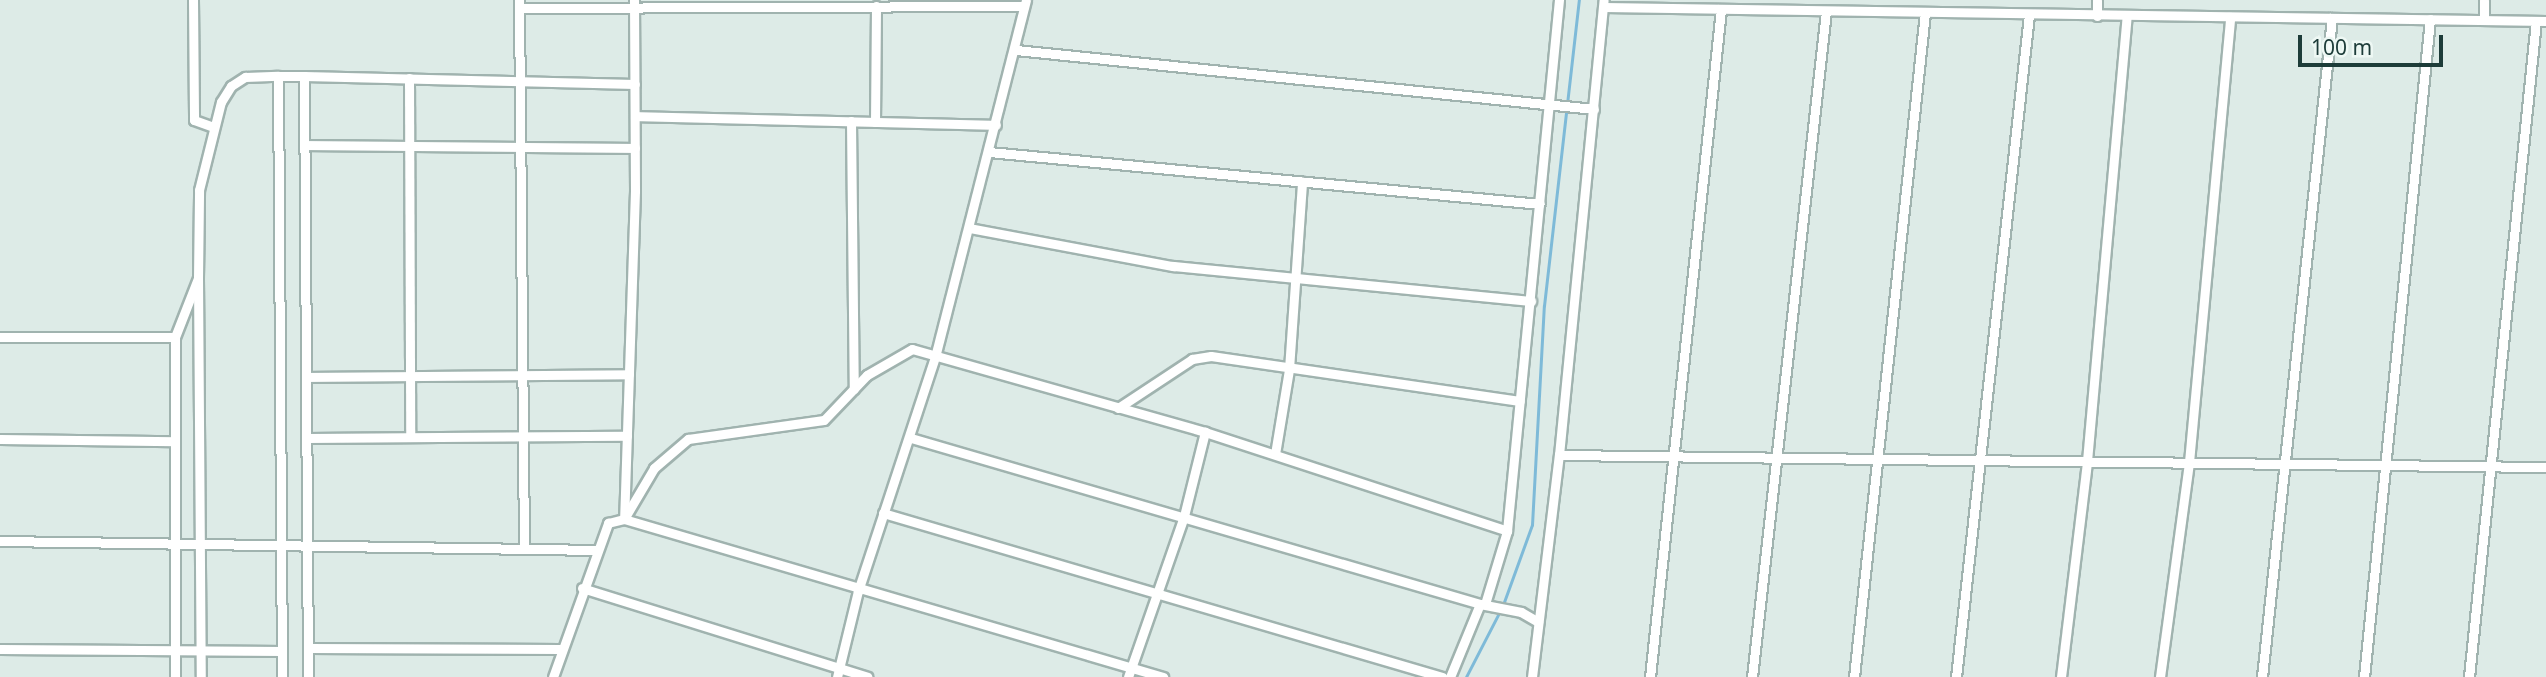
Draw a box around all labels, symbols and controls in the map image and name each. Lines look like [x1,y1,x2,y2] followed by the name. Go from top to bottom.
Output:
[2301,21,2446,65] scale bar
[2311,33,2372,61] text: 100 m

